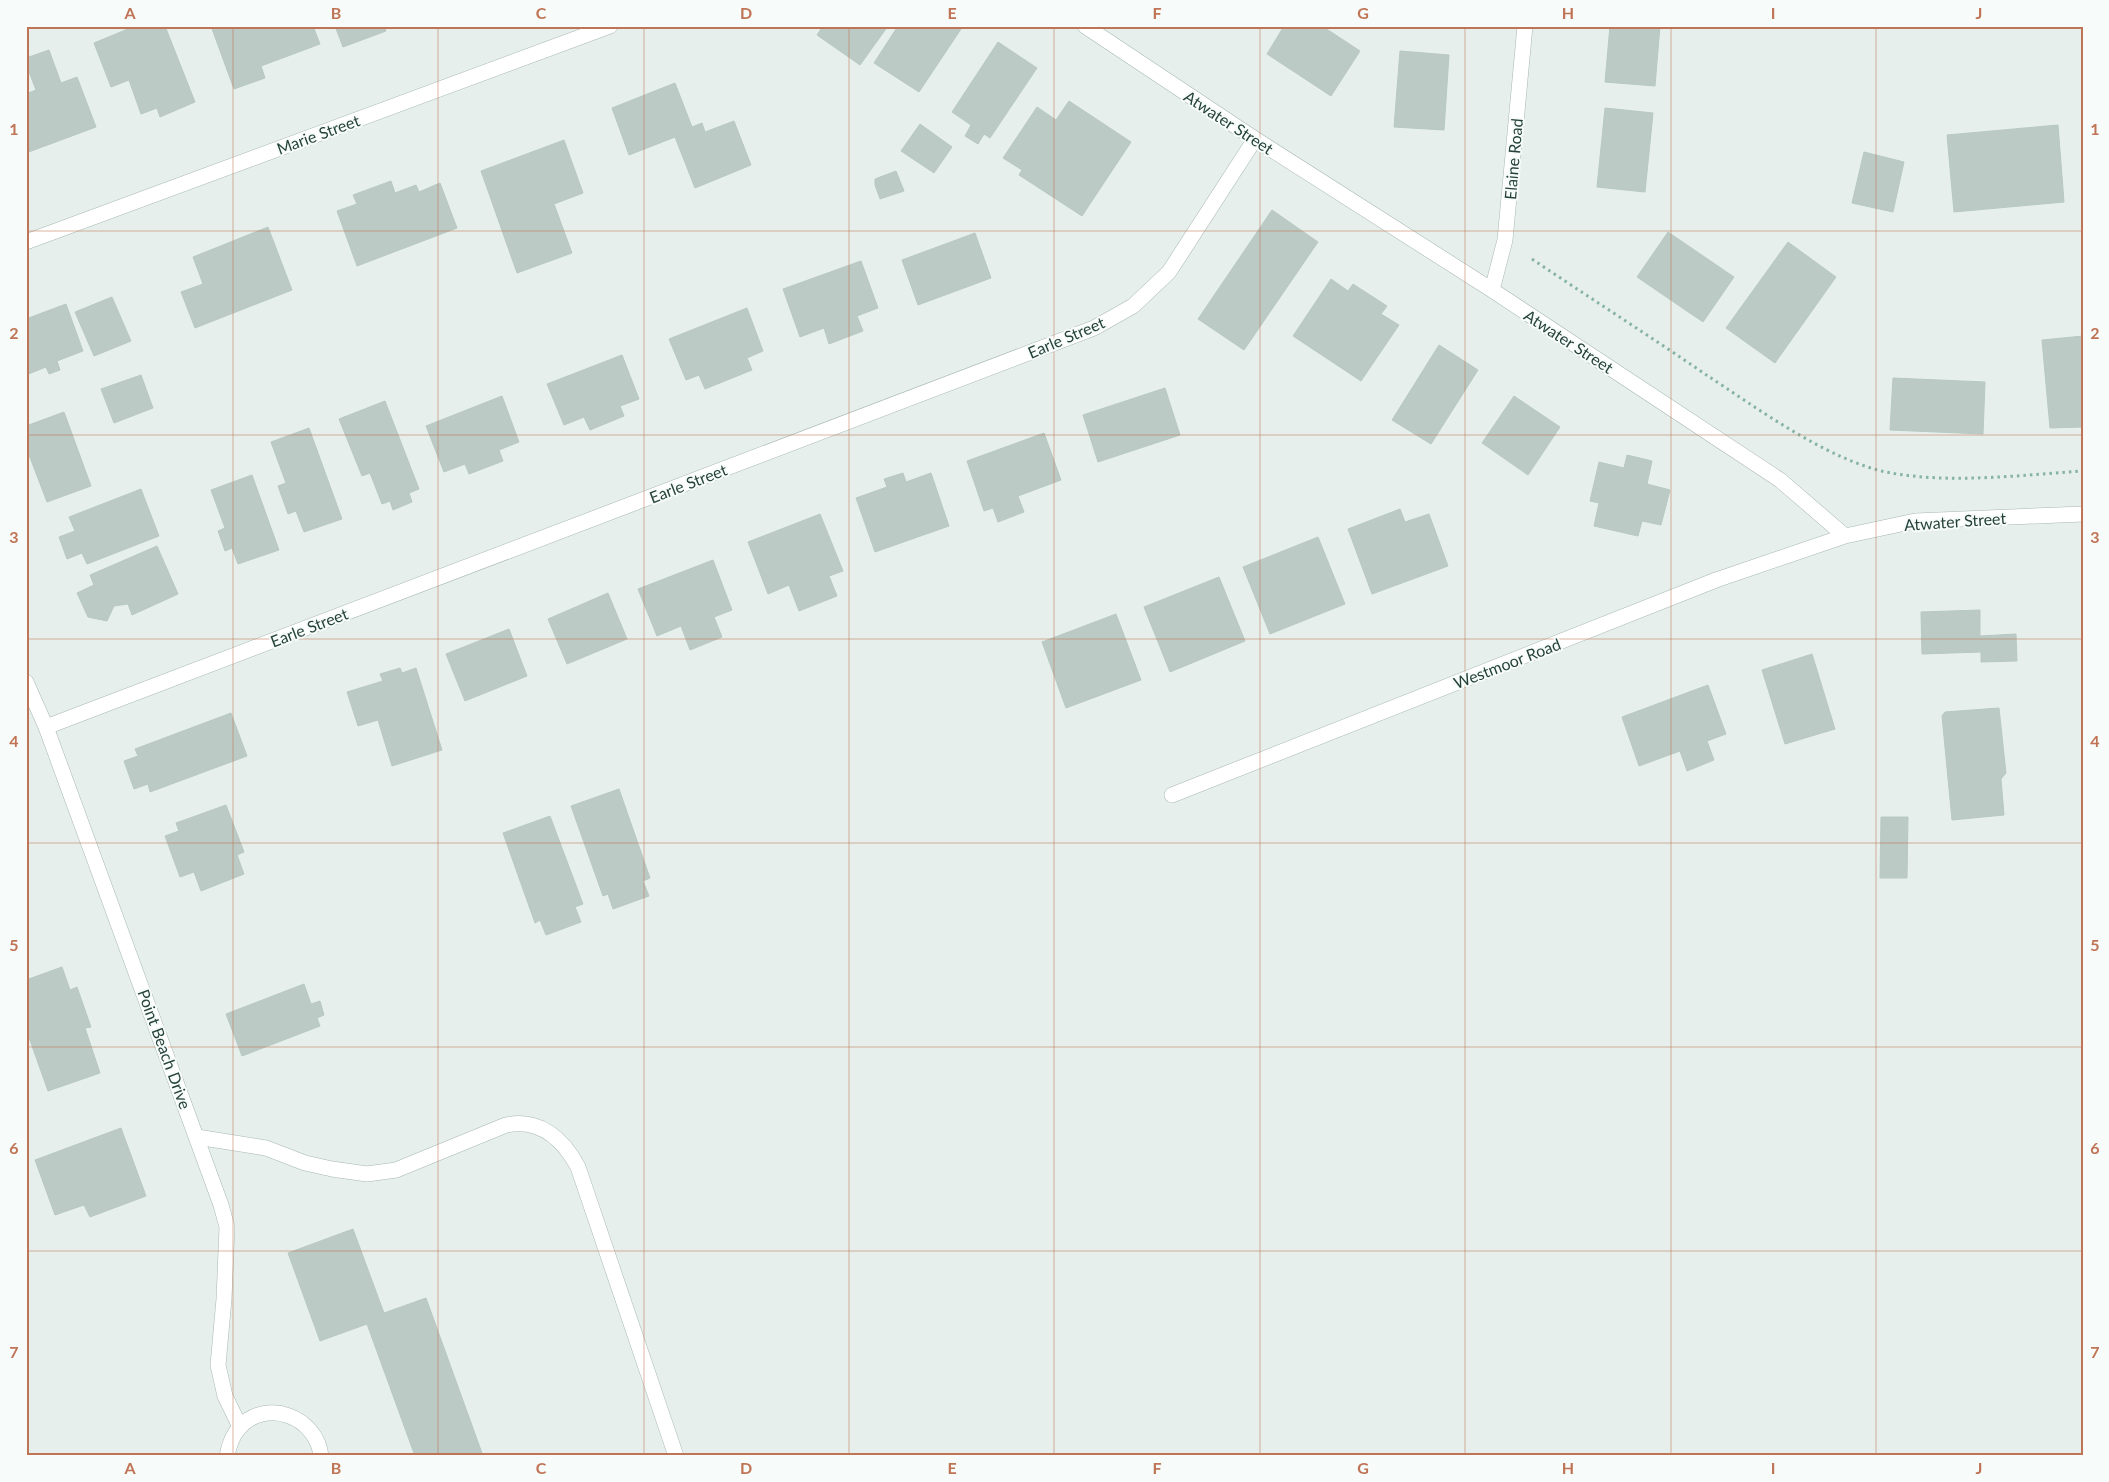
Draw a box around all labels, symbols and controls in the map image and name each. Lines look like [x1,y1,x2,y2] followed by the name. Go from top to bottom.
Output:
[123,3,136,22] text: A
[331,3,341,22] text: B
[536,3,547,22] text: C
[740,3,752,22] text: D
[947,3,957,22] text: E
[1152,3,1162,22] text: F
[1357,3,1369,22] text: G
[1562,3,1574,22] text: H
[1771,3,1775,22] text: I
[1976,3,1982,22] text: J
[1181,86,1277,158] street label: Atwater Street
[274,110,362,158] street label: Marie Street
[1500,117,1526,201] street label: Elaine Road
[9,119,19,138] text: 1
[2090,119,2100,138] text: 1
[1521,305,1617,377] street label: Atwater Street
[1025,312,1107,362] street label: Earle Street
[9,323,19,342] text: 2
[2090,323,2100,342] text: 2
[647,459,730,506] street label: Earle Street
[1903,508,2007,534] street label: Atwater Street
[9,527,19,546] text: 3
[2090,527,2100,546] text: 3
[268,603,351,650] street label: Earle Street
[1451,634,1563,692] street label: Westmoor Road
[9,731,19,750] text: 4
[2090,731,2100,750] text: 4
[9,935,19,954] text: 5
[2090,935,2100,954] text: 5
[134,986,196,1112] street label: Point Beach Drive
[9,1138,19,1157] text: 6
[2090,1138,2100,1157] text: 6
[9,1342,19,1361] text: 7
[2090,1342,2100,1361] text: 7
[123,1458,136,1477] text: A
[331,1458,341,1477] text: B
[536,1458,547,1477] text: C
[740,1458,752,1477] text: D
[947,1458,957,1477] text: E
[1152,1458,1162,1477] text: F
[1357,1458,1369,1477] text: G
[1562,1458,1574,1477] text: H
[1771,1458,1775,1477] text: I
[1976,1458,1982,1477] text: J

